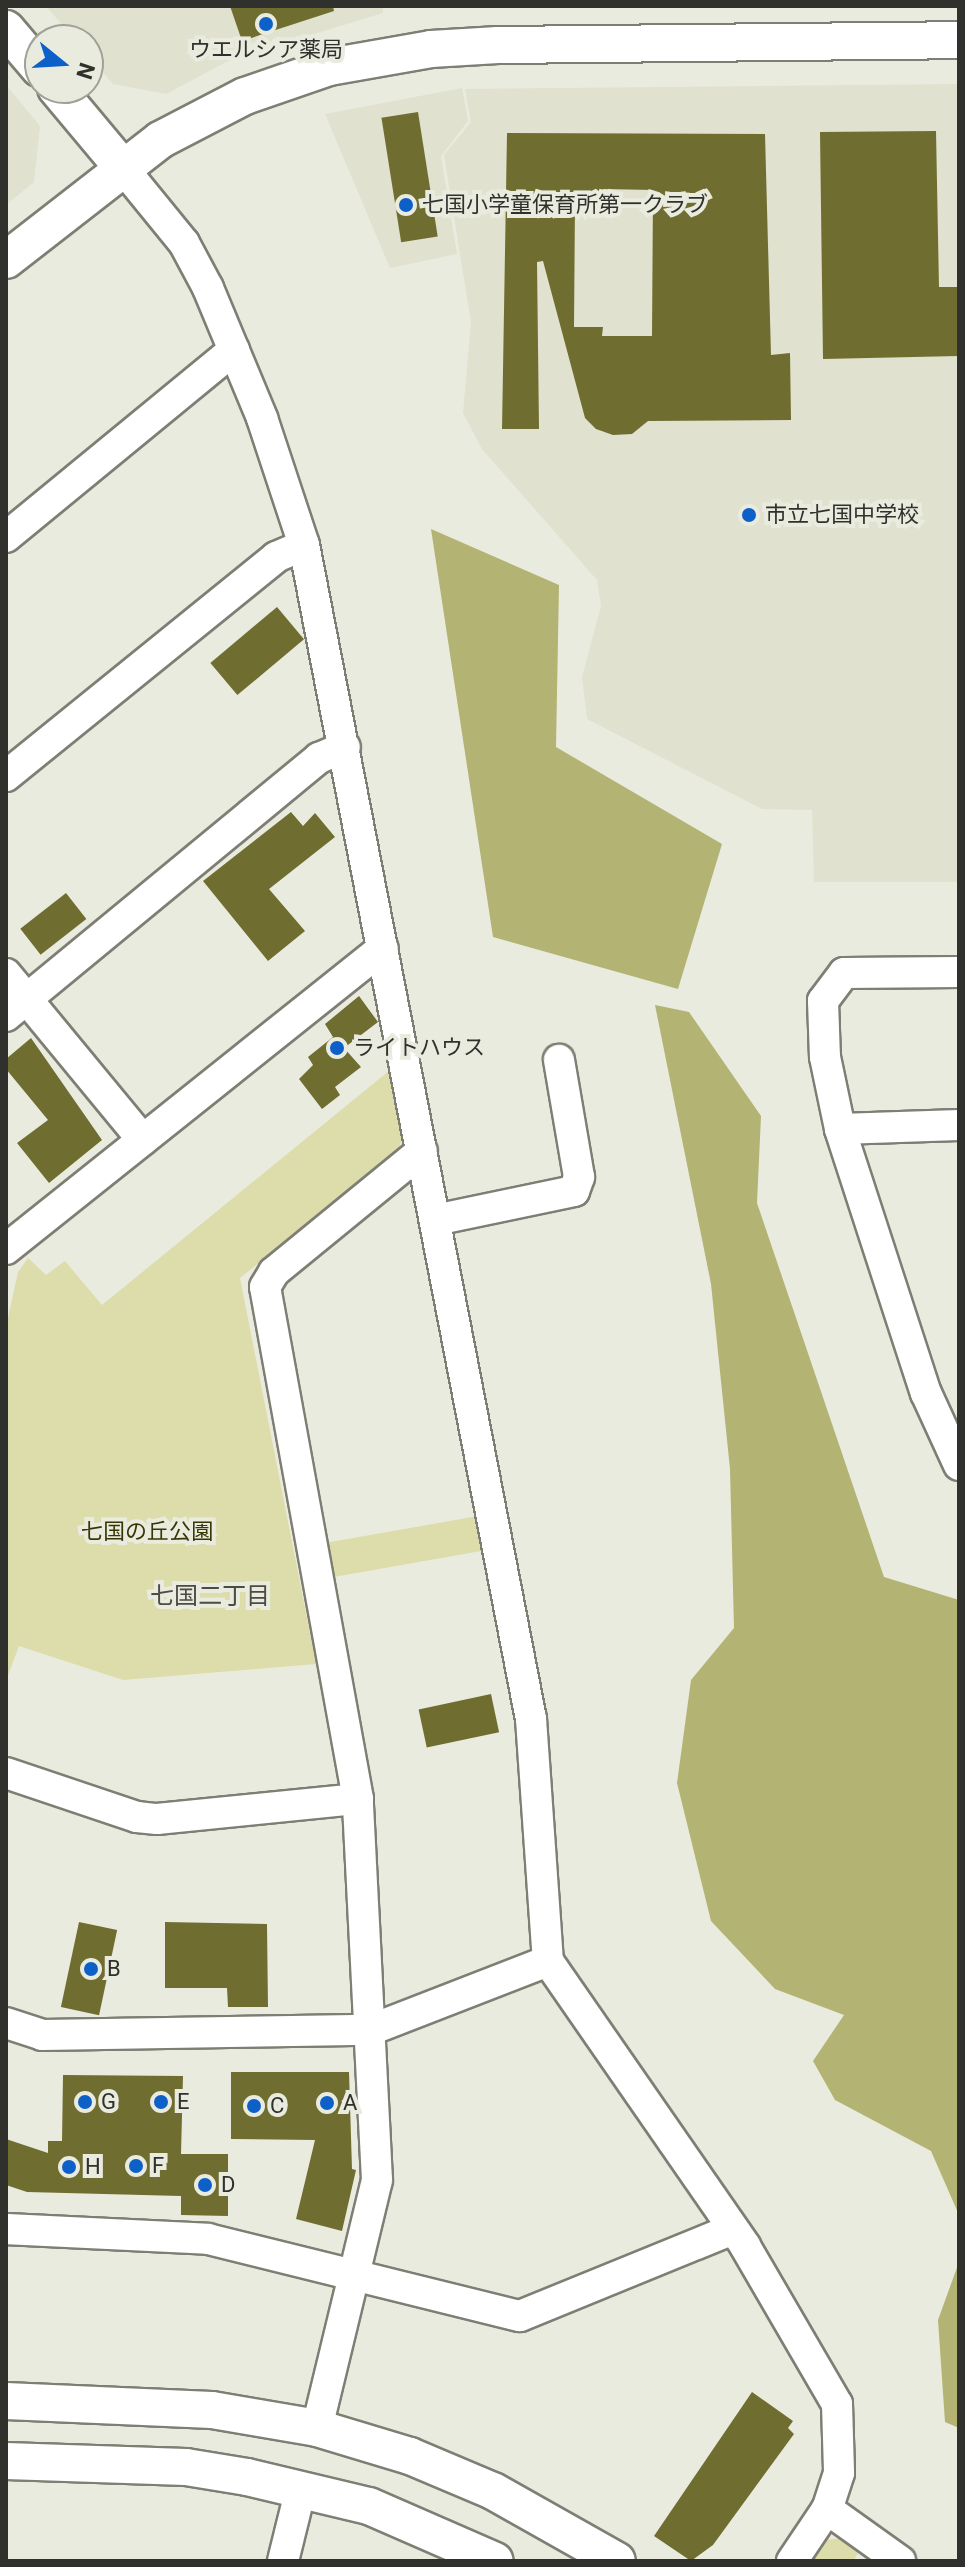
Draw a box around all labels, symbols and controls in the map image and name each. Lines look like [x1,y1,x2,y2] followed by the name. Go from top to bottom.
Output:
[257,15,275,33] marker: ウエルシア薬局
[24,24,104,104] north arrow
[189,37,343,63] place label: ウエルシア薬局
[71,60,100,82] text: N
[422,192,708,218] place label: 七国小学童保育所第一クラブ
[397,196,415,214] marker: 七国小学童保育所第一クラブ
[765,502,919,528] place label: 市立七国中学校
[740,506,758,524] marker: 市立七国中学校
[353,1035,485,1061] place label: ライトハウス
[328,1039,346,1057] marker: ライトハウス
[81,1519,213,1545] park label: 七国の丘公園
[150,1583,270,1611] district label: 七国二丁目
[107,1956,121,1982] place label: B
[82,1960,100,1978] marker: B
[101,2089,116,2115] place label: G
[177,2089,190,2115] place label: E
[343,2090,357,2116] place label: A
[76,2093,94,2111] marker: G
[152,2093,170,2111] marker: E
[270,2093,284,2119] place label: C
[318,2094,336,2112] marker: A
[245,2097,263,2115] marker: C
[152,2153,164,2179] place label: F
[85,2154,101,2180] place label: H
[127,2157,145,2175] marker: F
[60,2158,78,2176] marker: H
[221,2172,235,2198] place label: D
[196,2176,214,2194] marker: D

